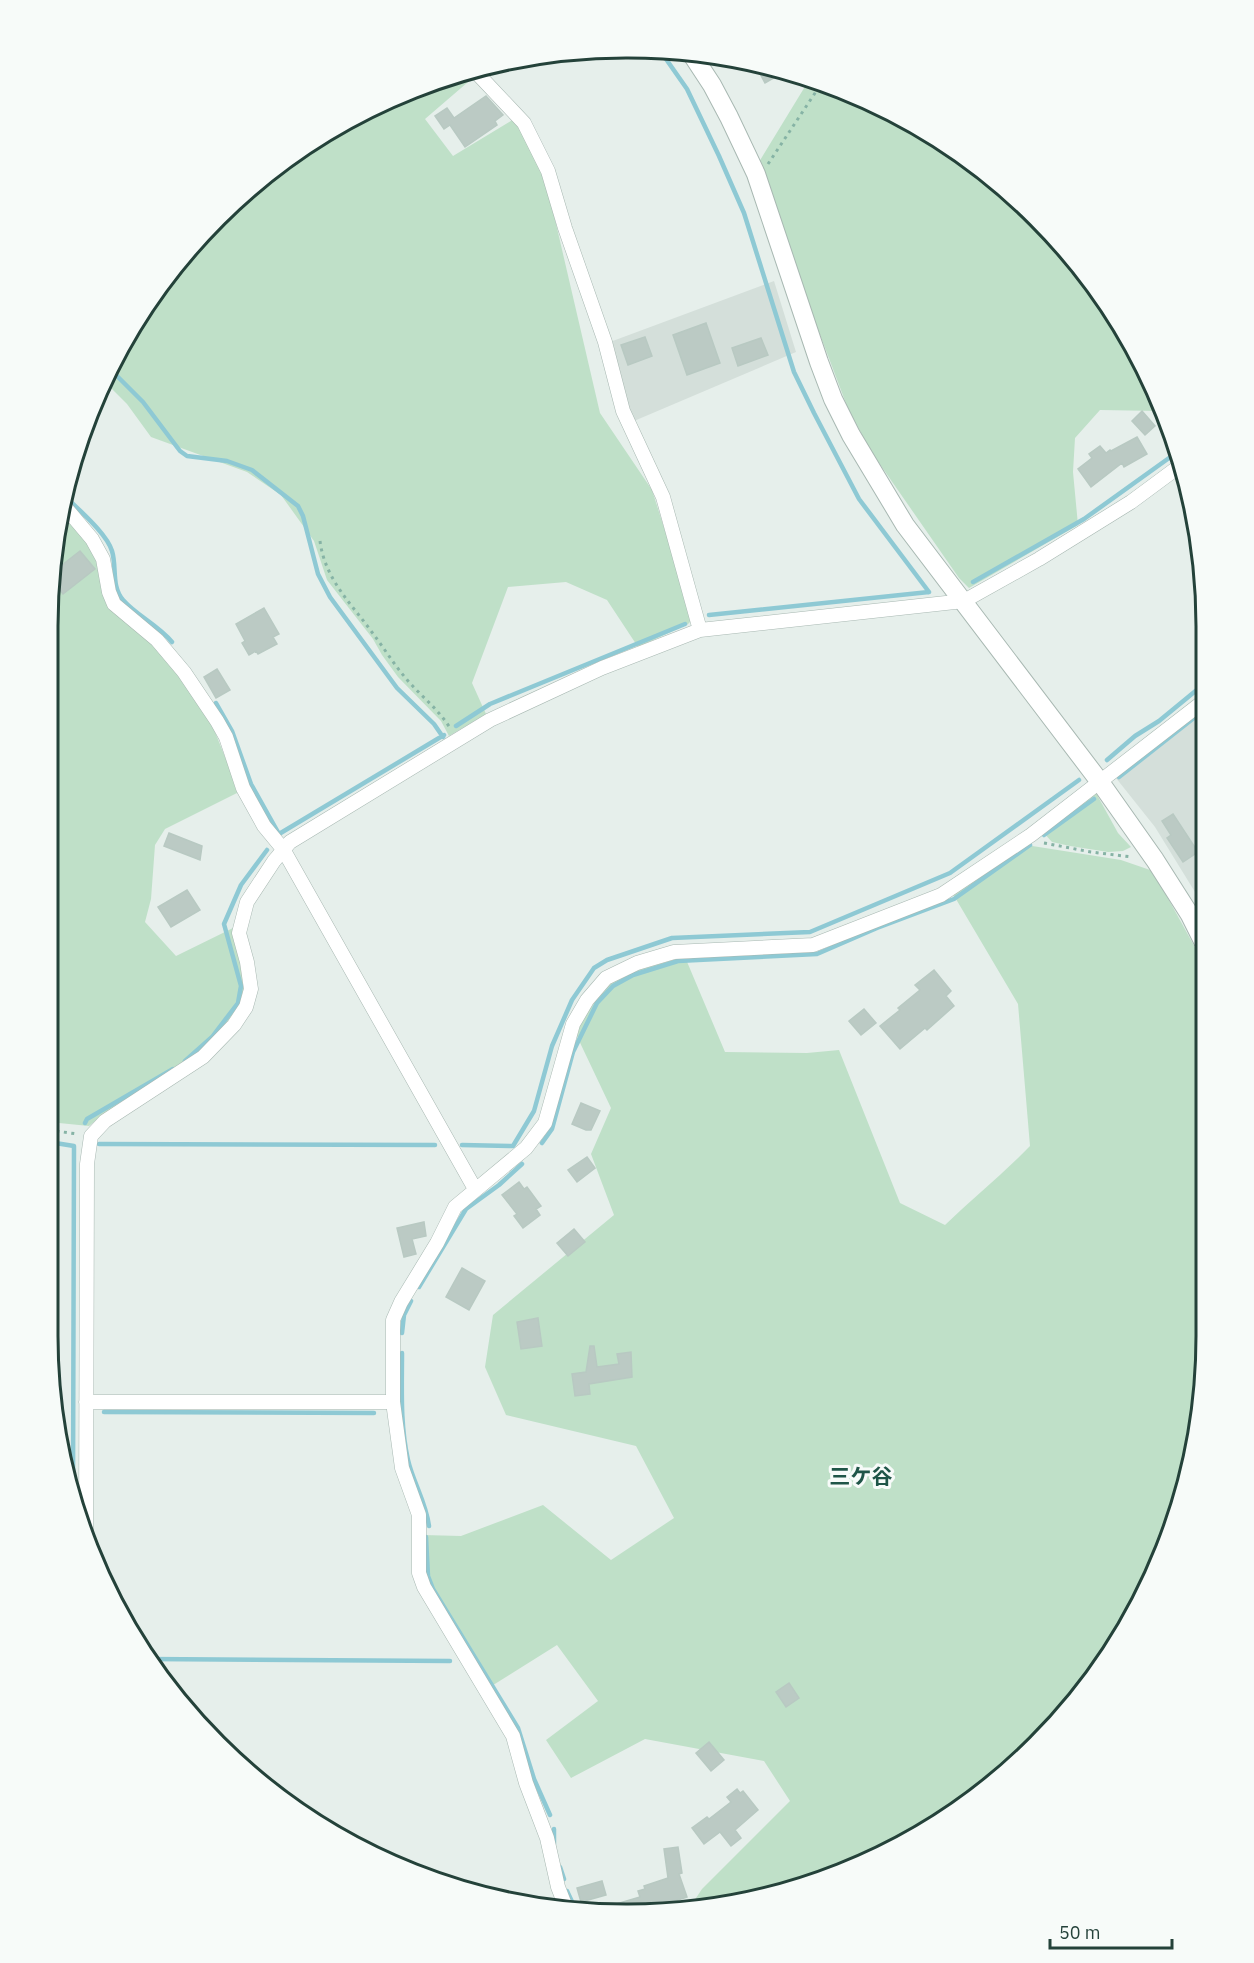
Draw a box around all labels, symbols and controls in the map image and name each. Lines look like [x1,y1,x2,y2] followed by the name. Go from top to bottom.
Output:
[830,1462,893,1490] district label: 三ケ谷
[1050,1912,1172,1950] scale bar
[1059,1921,1101,1944] text: 50 m

